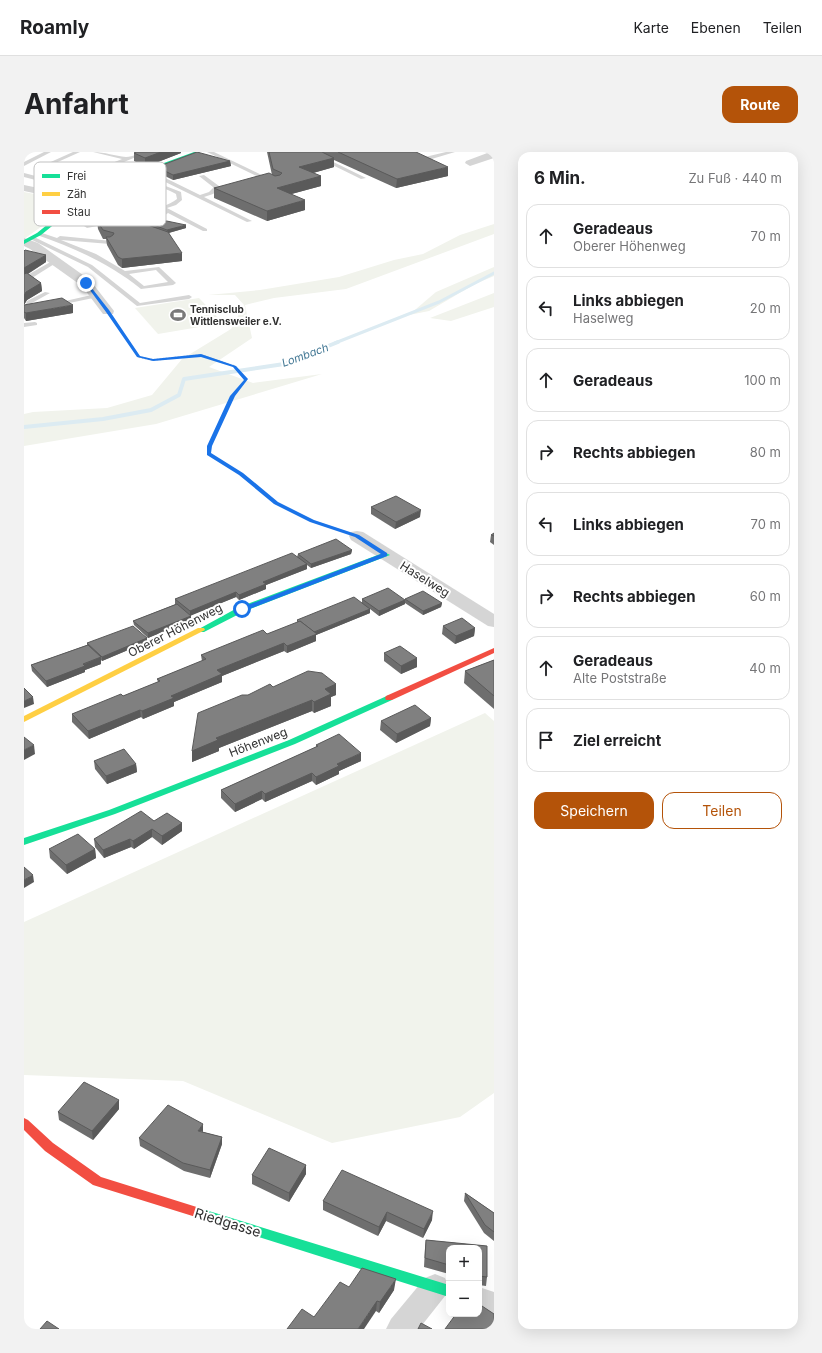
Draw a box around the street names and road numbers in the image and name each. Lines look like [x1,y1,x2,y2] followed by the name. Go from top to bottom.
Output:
[397,558,453,600] street label: Haselweg
[125,600,225,660] street label: Oberer Höhenweg
[227,724,289,760] street label: Höhenweg
[193,1204,263,1240] street label: Riedgasse

